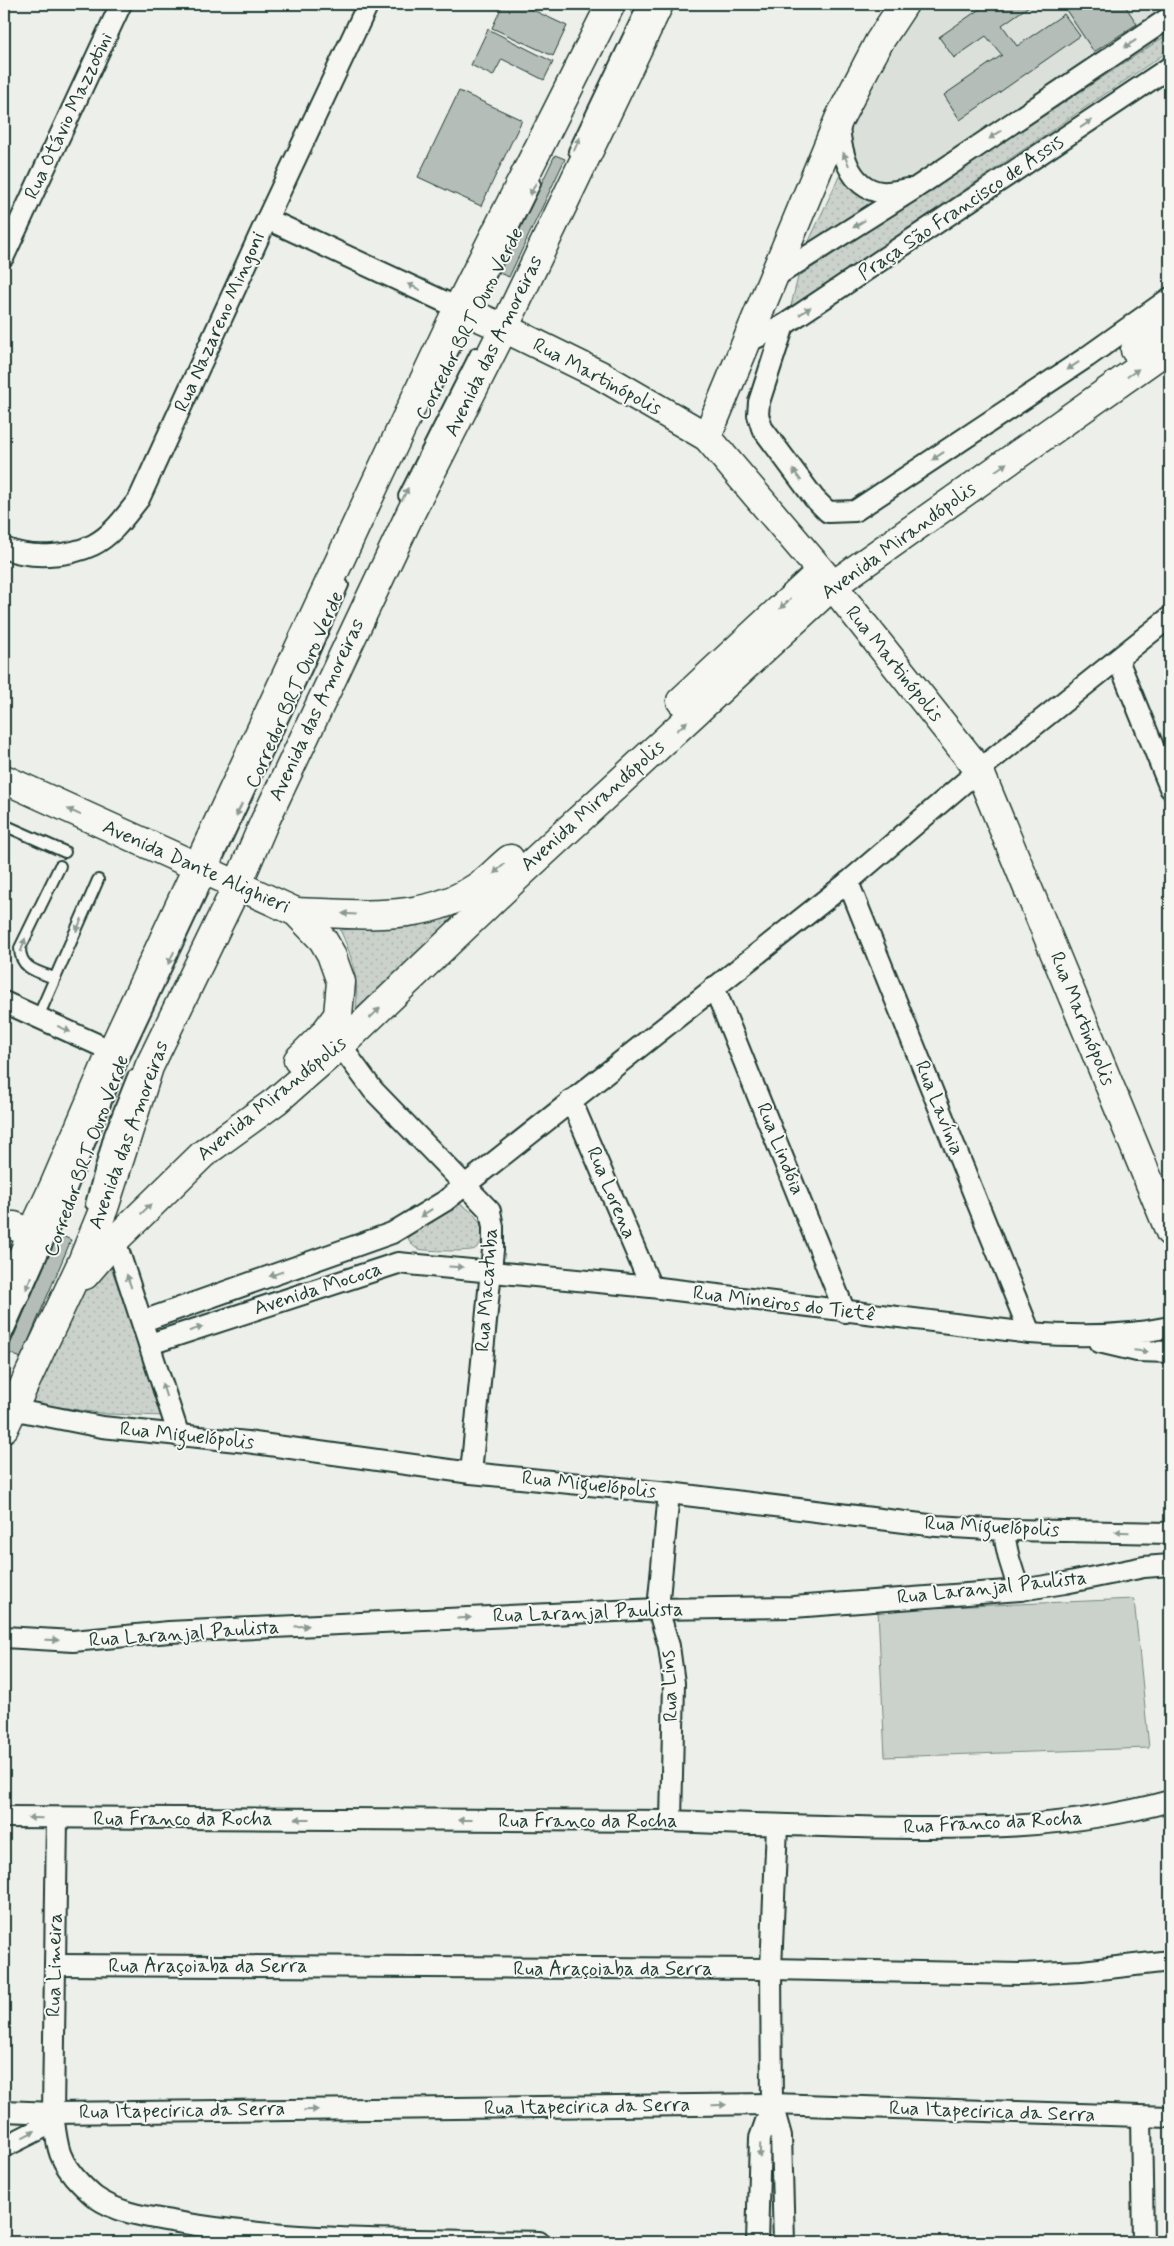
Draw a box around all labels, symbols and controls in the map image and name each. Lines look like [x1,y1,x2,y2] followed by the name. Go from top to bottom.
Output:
[18,28,120,204] street label: Rua Otávio Mazzotini
[1123,40,1137,49] one-way arrow
[1080,119,1093,129] one-way arrow
[853,129,1069,287] street label: Praça São Francisco de Assis
[988,130,1002,139] one-way arrow
[573,137,581,151] one-way arrow
[841,152,849,166] one-way arrow
[529,182,537,196] one-way arrow
[852,219,865,228] one-way arrow
[410,223,530,425] street label: Corredor BRT Ouro Verde
[168,228,272,416] street label: Rua Nazareno Mingoni
[438,251,550,441] street label: Avenida das Amoreiras
[407,283,421,291] one-way arrow
[798,306,812,316] one-way arrow
[528,332,666,422] street label: Rua Martinópolis
[1066,361,1080,371] one-way arrow
[1126,368,1140,378] one-way arrow
[931,451,944,461] one-way arrow
[994,462,1007,472] one-way arrow
[792,468,802,482] one-way arrow
[816,476,982,606] street label: Avenida Mirandópolis
[401,487,409,501] one-way arrow
[239,587,351,793] street label: Corredor BRT Ouro Verde
[780,598,792,610] one-way arrow
[839,600,949,728] street label: Rua Martinópolis
[263,614,371,806] street label: Avenida das Amoreiras
[675,720,688,731] one-way arrow
[515,734,671,878] street label: Avenida Mirandópolis
[235,803,243,817] one-way arrow
[67,808,81,816] one-way arrow
[98,814,294,920] street label: Avenida Dante Alighieri
[492,863,505,874] one-way arrow
[340,909,356,917] one-way arrow
[74,918,82,932] one-way arrow
[19,937,27,952] one-way arrow
[1043,948,1121,1090] street label: Rua Martinópolis
[166,951,174,965] one-way arrow
[368,1007,380,1019] one-way arrow
[57,1026,71,1034] one-way arrow
[192,1030,353,1168] street label: Avenida Mirandópolis
[82,1037,176,1233] street label: Avenida das Amoreiras
[38,1051,136,1261] street label: Corredor BRT Ouro Verde
[908,1057,970,1159] street label: Rua Lavínia
[749,1099,811,1199] street label: Rua Lindóia
[579,1143,643,1243] street label: Rua Lorena
[140,1204,152,1216] one-way arrow
[419,1208,433,1218] one-way arrow
[469,1227,505,1353] street label: Rua Macatuba
[250,1256,386,1322] street label: Avenida Mococa
[448,1264,464,1272] one-way arrow
[268,1270,283,1278] one-way arrow
[125,1273,132,1288] one-way arrow
[25,1276,33,1290] one-way arrow
[691,1279,877,1329] street label: Rua Mineiros do Tietê
[189,1325,204,1332] one-way arrow
[1133,1347,1149,1355] one-way arrow
[160,1382,168,1397] one-way arrow
[118,1416,256,1458] street label: Rua Miguelópolis
[520,1465,658,1507] street label: Rua Miguelópolis
[924,1510,1060,1546] street label: Rua Miguelópolis
[1113,1528,1129,1536] one-way arrow
[896,1565,1088,1611] street label: Rua Laranjal Paulista
[492,1596,684,1630] street label: Rua Laranjal Paulista
[88,1614,280,1654] street label: Rua Laranjal Paulista
[456,1614,472,1622] one-way arrow
[294,1622,310,1630] one-way arrow
[45,1637,61,1645] one-way arrow
[655,1649,685,1723] street label: Rua Lins
[903,1805,1083,1841] street label: Rua Franco da Rocha
[93,1806,273,1833] street label: Rua Franco da Rocha
[498,1808,678,1835] street label: Rua Franco da Rocha
[27,1814,43,1822] one-way arrow
[294,1815,310,1823] one-way arrow
[457,1816,473,1824] one-way arrow
[41,1913,69,2017] street label: Rua Limeira
[108,1953,308,1980] street label: Rua Araçoiaba da Serra
[513,1956,713,1983] street label: Rua Araçoiaba da Serra
[484,2092,690,2122] street label: Rua Itapecirica da Serra
[888,2095,1096,2129] street label: Rua Itapecirica da Serra
[79,2096,285,2126] street label: Rua Itapecirica da Serra
[711,2101,727,2109] one-way arrow
[304,2106,320,2114] one-way arrow
[22,2130,36,2138] one-way arrow
[756,2144,764,2160] one-way arrow

